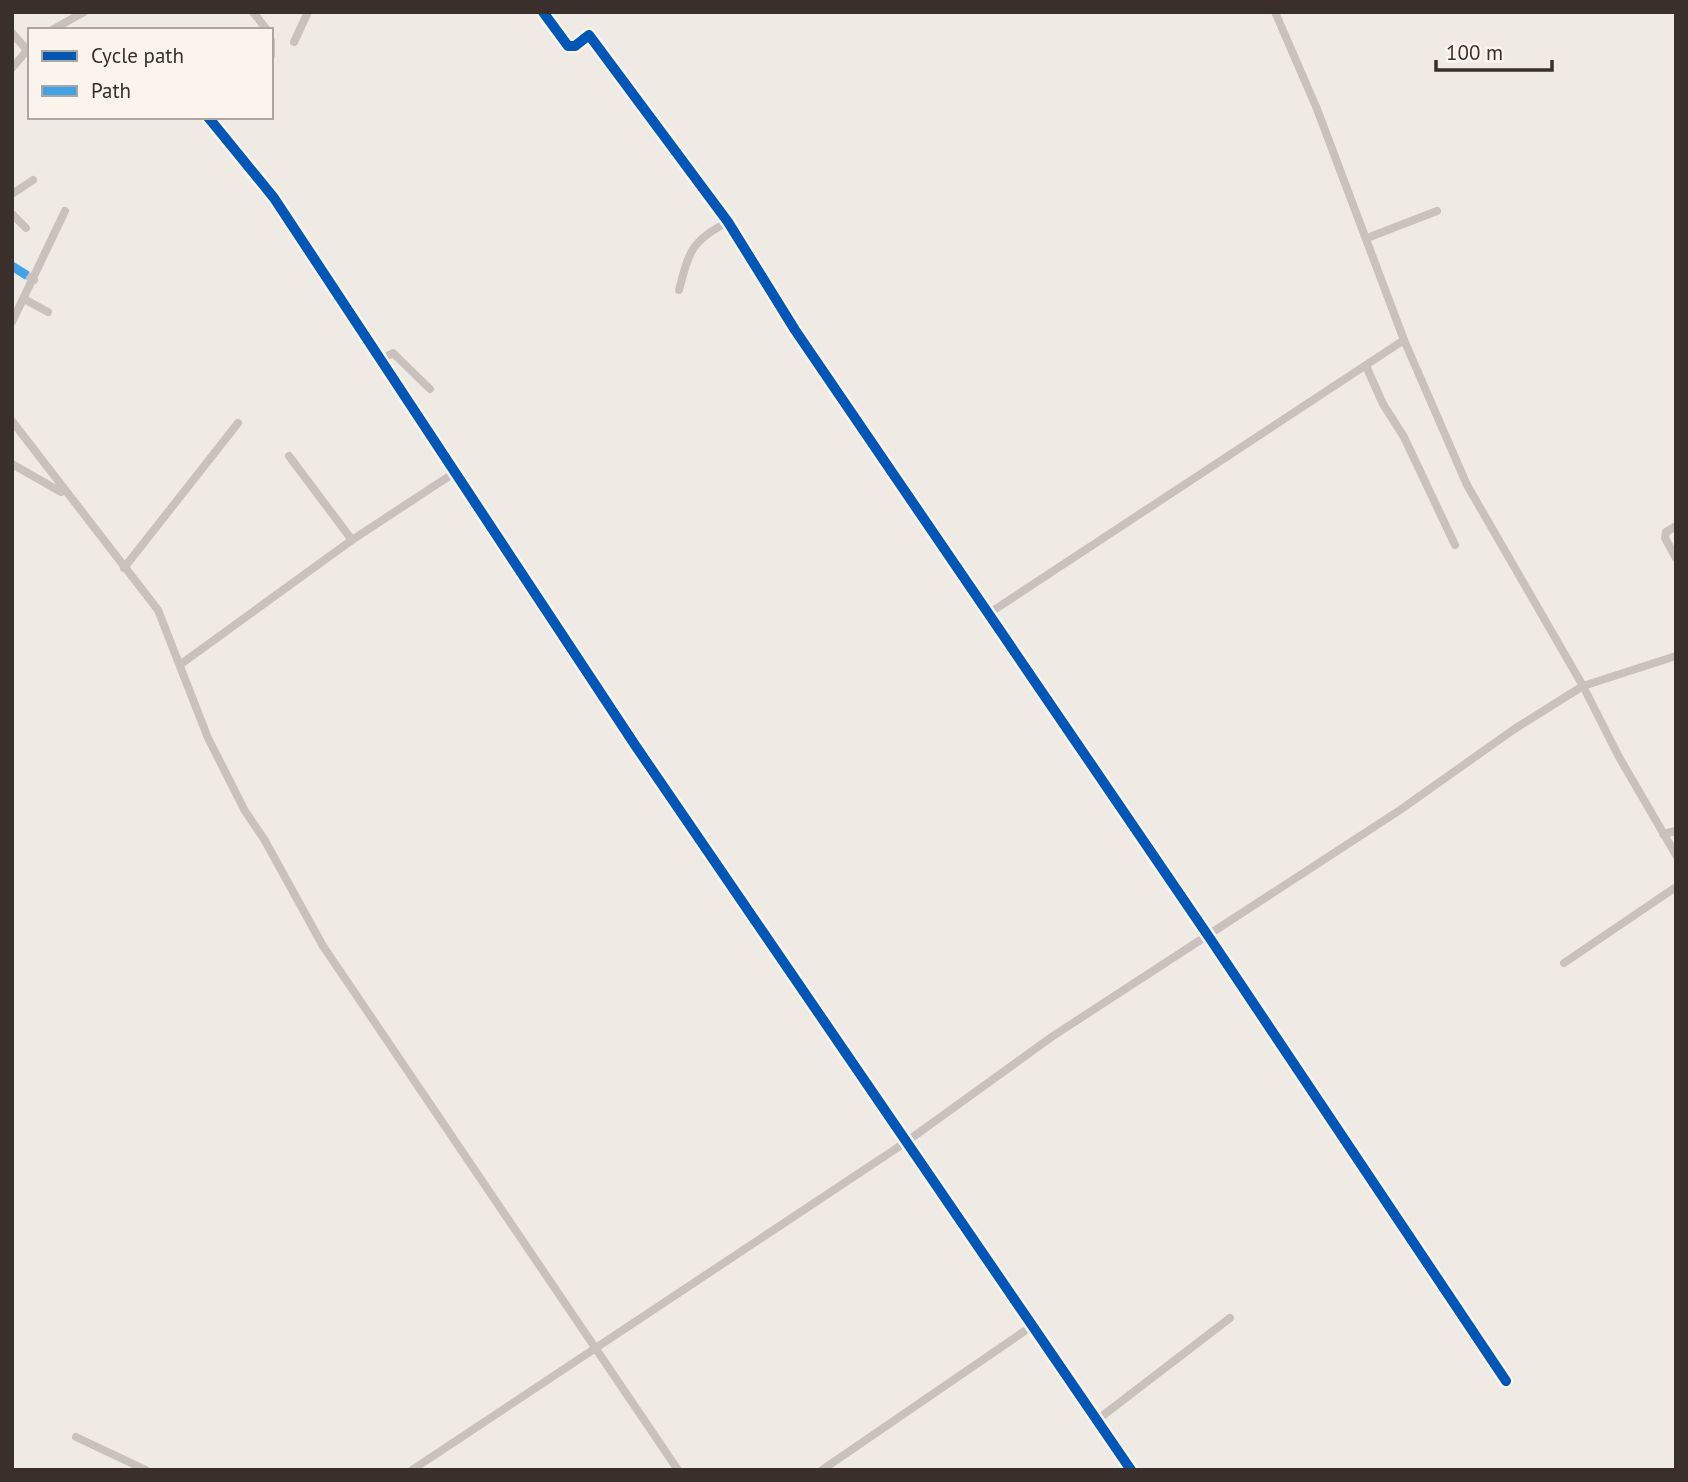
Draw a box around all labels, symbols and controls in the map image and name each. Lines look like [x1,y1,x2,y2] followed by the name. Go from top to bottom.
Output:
[28,28,273,119] legend
[1436,28,1552,72] scale bar
[1446,39,1503,66] text: 100 m
[91,42,184,69] text: Cycle path
[91,77,131,104] text: Path

